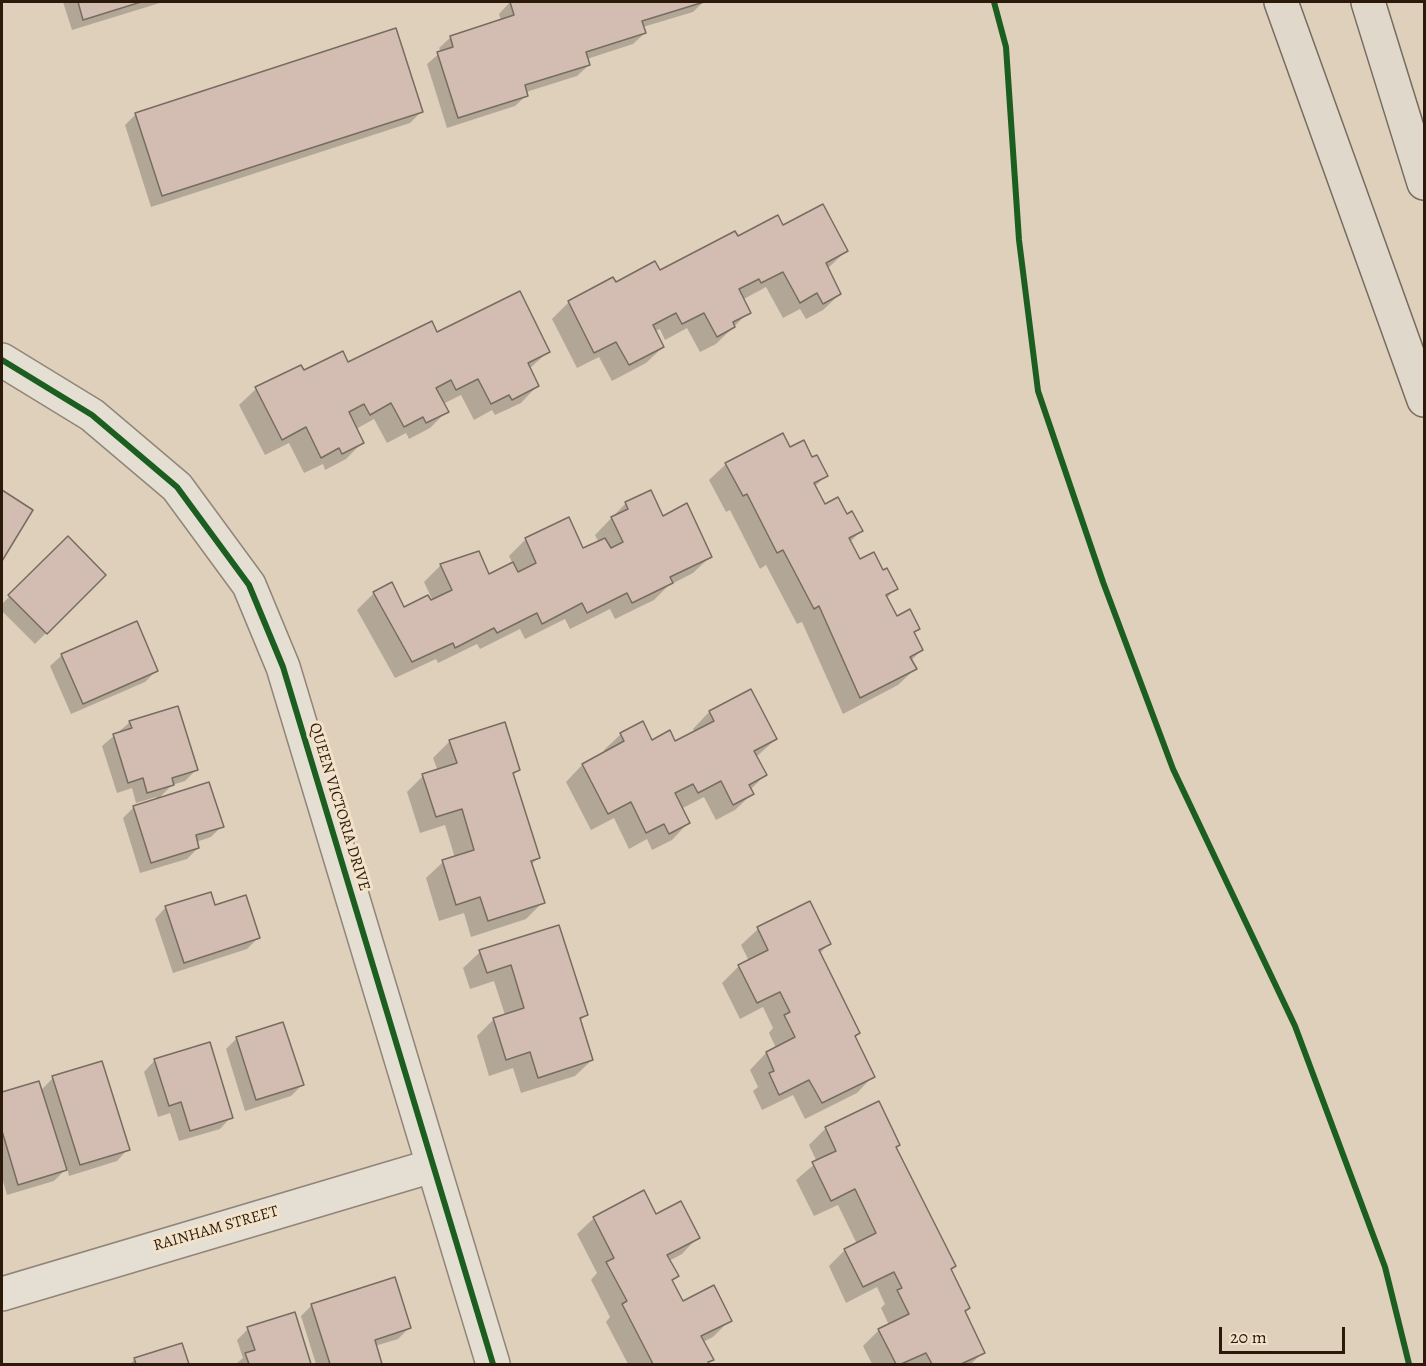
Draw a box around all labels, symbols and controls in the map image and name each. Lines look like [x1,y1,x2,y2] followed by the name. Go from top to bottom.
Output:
[304,721,374,893] street label: QUEEN VICTORIA DRIVE
[151,1202,281,1256] street label: RAINHAM STREET
[1222,1315,1348,1353] scale bar
[1230,1325,1267,1349] text: 20 m

